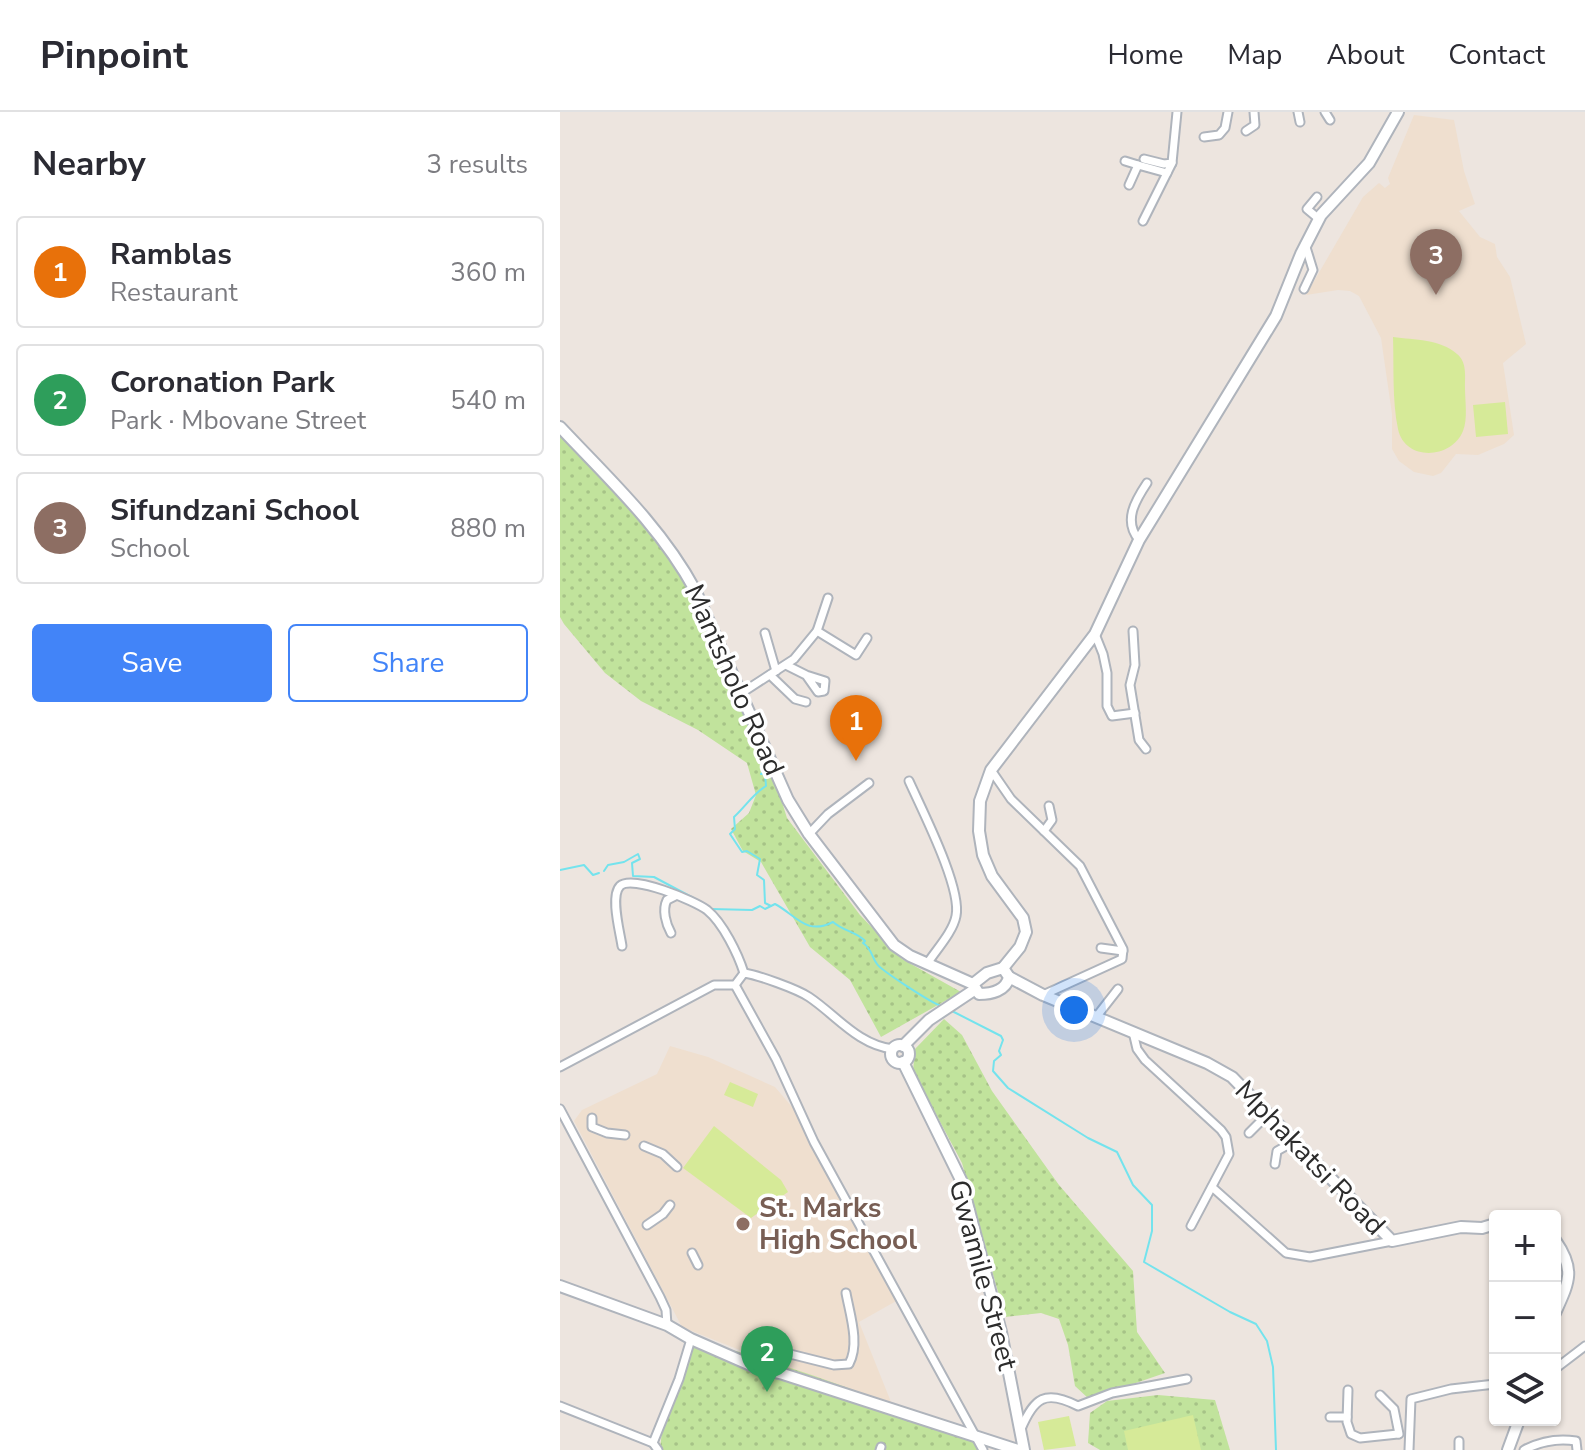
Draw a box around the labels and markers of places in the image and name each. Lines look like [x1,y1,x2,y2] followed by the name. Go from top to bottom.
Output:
[1410,229,1462,295] pin: 3
[830,695,882,761] pin: 1
[759,1189,917,1259] place label: St. Marks High School
[734,1215,752,1233] marker: St. Marks High School
[741,1326,793,1392] pin: 2

